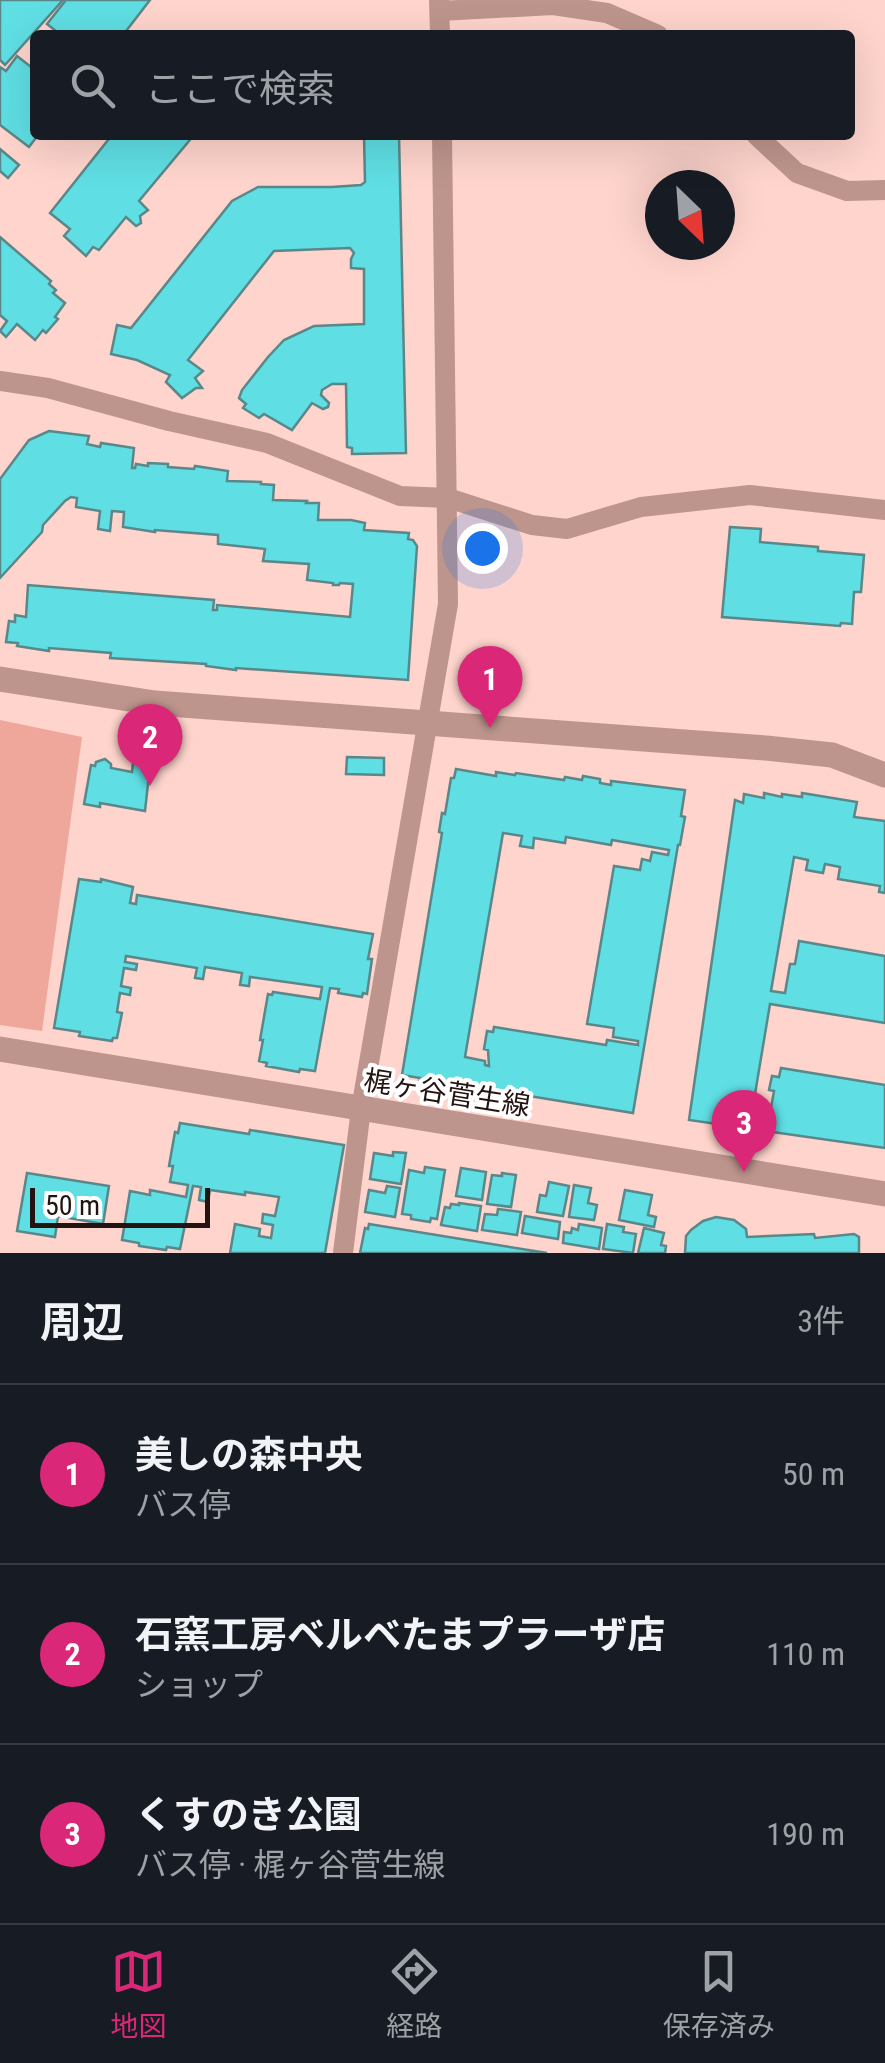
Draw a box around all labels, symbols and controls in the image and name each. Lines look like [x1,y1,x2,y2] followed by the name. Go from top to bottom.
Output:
[30,30,855,140] search box
[65,58,120,113] icon: search
[145,67,335,111] text: ここで検索
[645,170,735,260] north arrow
[457,523,508,574] your location
[458,646,522,728] pin: 1
[118,704,182,786] pin: 2
[361,1064,533,1122] street label: 梶ヶ谷菅生線
[712,1090,776,1172] pin: 3
[30,1183,210,1228] scale bar
[45,1189,100,1222] text: 50 m
[40,1298,124,1347] text: 周辺
[797,1302,845,1340] text: 3件
[135,1433,363,1477] text: 美しの森中央
[64,1455,81,1493] text: 1
[782,1455,845,1493] text: 50 m
[135,1486,231,1524] text: バス停
[135,1613,665,1657] text: 石窯工房ベルベたまプラーザ店
[64,1635,81,1673] text: 2
[766,1635,845,1673] text: 110 m
[135,1666,263,1704] text: ショップ
[135,1793,362,1837] text: くすのき公園
[64,1815,81,1853] text: 3
[766,1815,845,1853] text: 190 m
[135,1846,446,1884] text: バス停 · 梶ヶ谷菅生線
[110,1944,166,2044] tab: 地図
[386,1944,443,2044] tab: 経路
[663,1944,775,2044] tab: 保存済み

